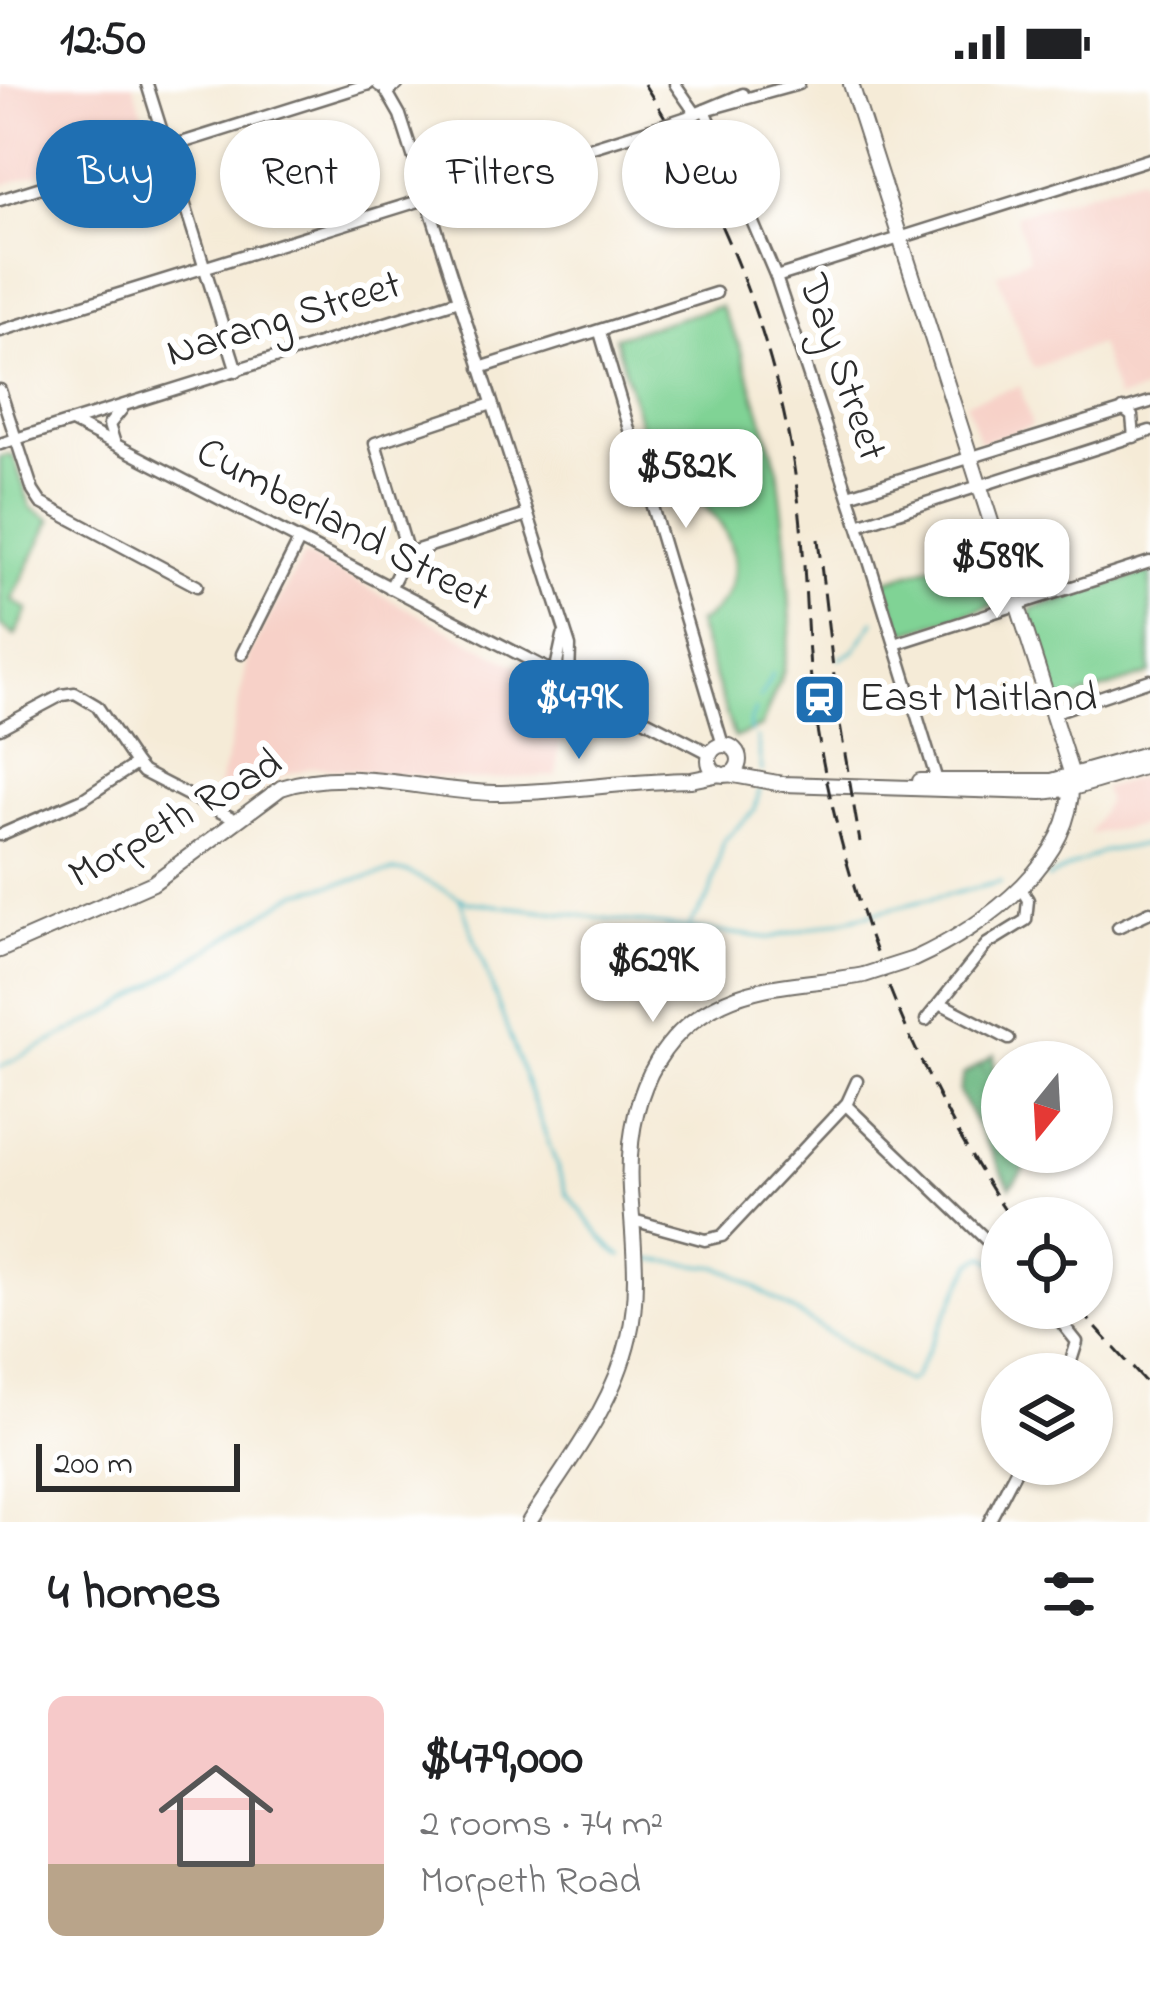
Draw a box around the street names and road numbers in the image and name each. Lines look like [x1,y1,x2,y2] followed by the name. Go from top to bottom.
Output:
[159,255,409,385] street label: Narang Street
[780,266,901,469] street label: Day Street
[185,423,499,629] street label: Cumberland Street
[58,734,294,906] street label: Morpeth Road

